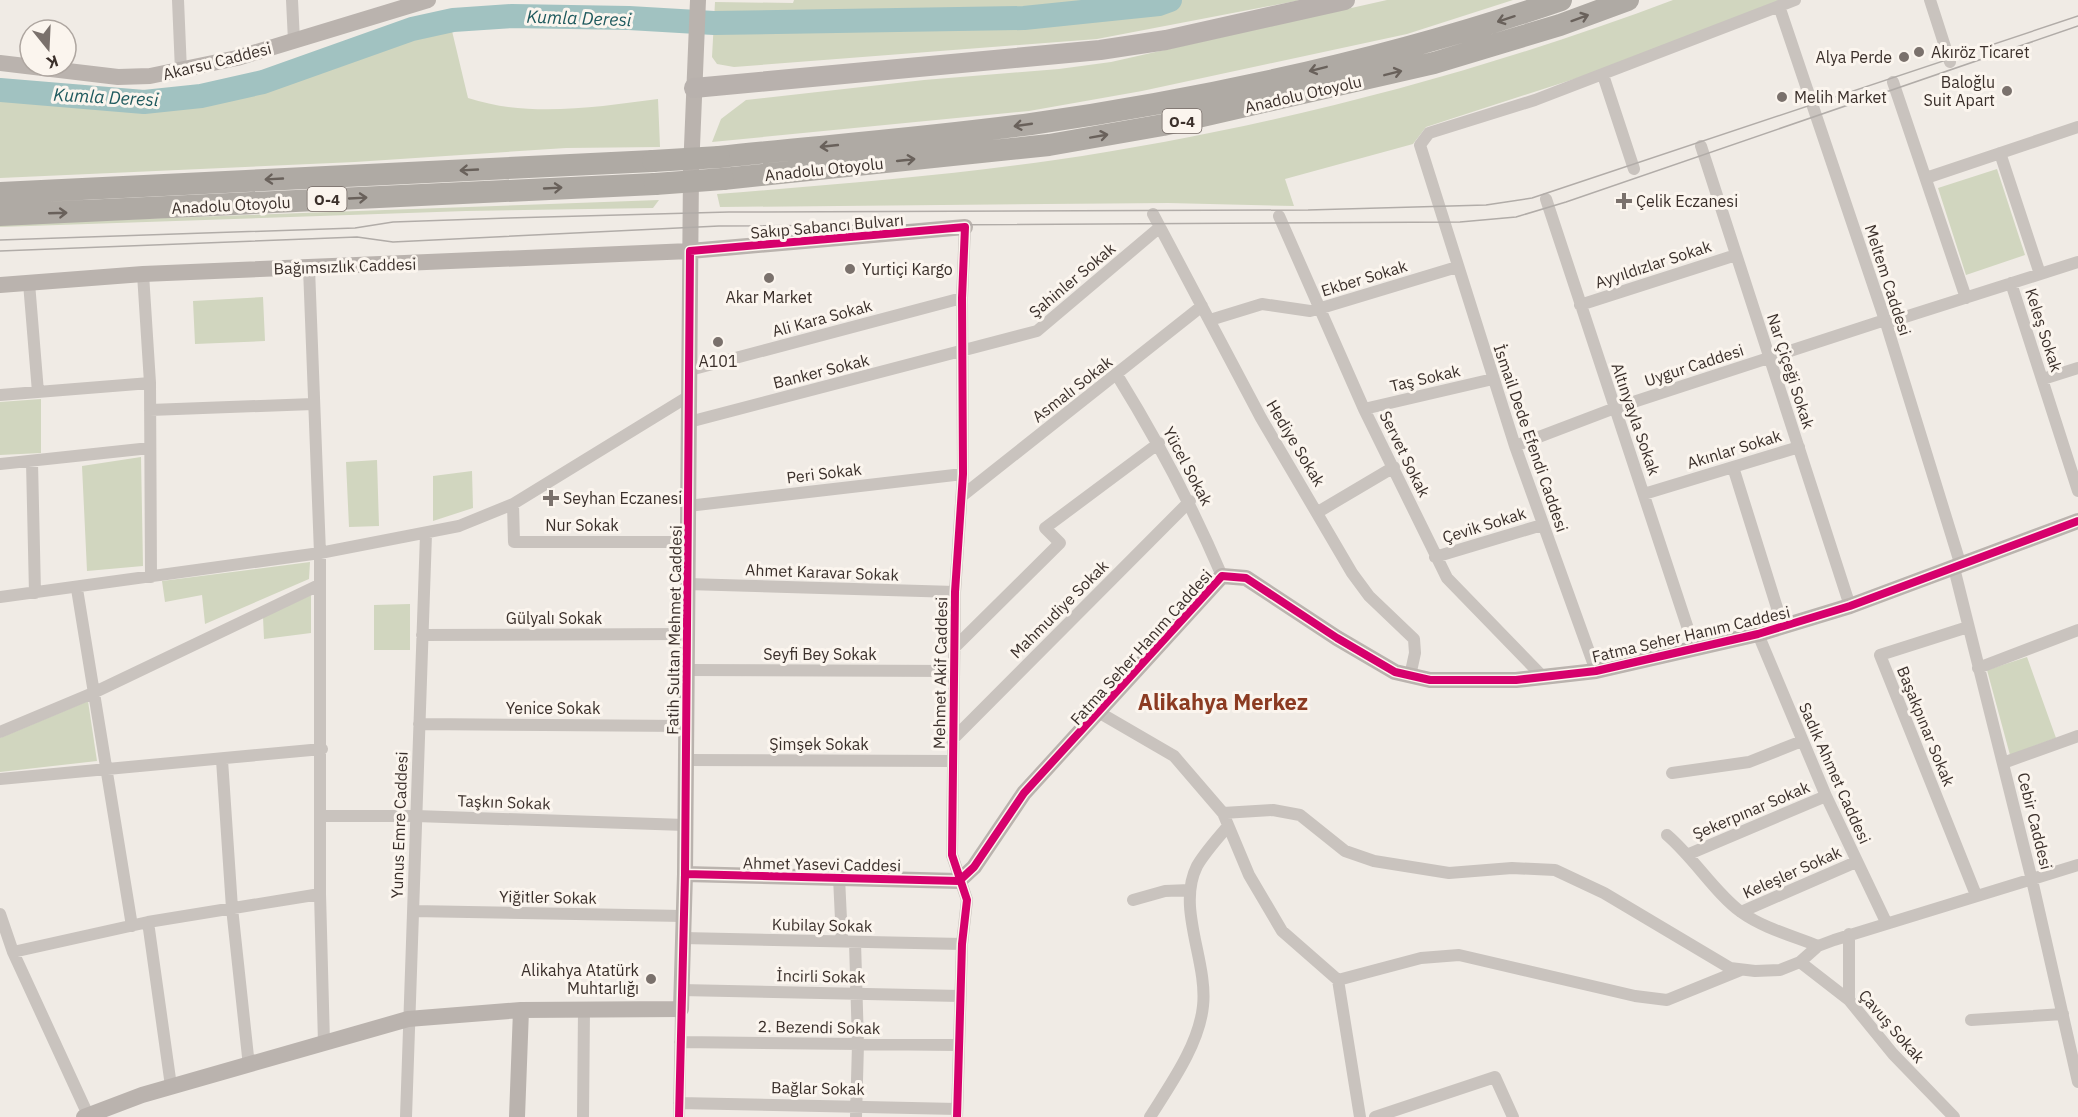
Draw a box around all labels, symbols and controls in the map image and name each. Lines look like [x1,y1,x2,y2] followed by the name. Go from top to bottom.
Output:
[526,5,632,31] water label: Kumla Deresi
[1570,11,1588,22] one-way arrow
[1497,14,1516,25] one-way arrow
[18,18,78,78] north arrow
[161,38,273,84] street label: Akarsu Caddesi
[1931,42,2030,62] place label: Akıröz Ticaret
[1912,45,1926,59] marker: Akıröz Ticaret
[1815,47,1892,67] place label: Alya Perde
[1897,50,1911,64] marker: Alya Perde
[44,51,61,73] text: K
[1309,64,1328,76] one-way arrow
[1383,67,1402,79] one-way arrow
[1243,71,1363,117] street label: Anadolu Otoyolu
[1924,72,1995,110] place label: Baloğlu Suit Apart
[53,83,159,111] water label: Kumla Deresi
[2000,84,2014,98] marker: Baloğlu Suit Apart
[1794,87,1887,107] place label: Melih Market
[1775,90,1789,104] marker: Melih Market
[1162,109,1202,133] road number: O-4
[1014,119,1033,130] one-way arrow
[1089,130,1109,141] one-way arrow
[820,141,840,152] one-way arrow
[764,153,884,185] street label: Anadolu Otoyolu
[896,154,916,165] one-way arrow
[459,164,479,175] one-way arrow
[264,173,284,184] one-way arrow
[542,183,562,194] one-way arrow
[308,187,346,211] road number: O-4
[1636,191,1738,211] place label: Çelik Eczanesi
[171,192,291,218] street label: Anadolu Otoyolu
[348,192,368,203] one-way arrow
[1617,194,1631,208] marker: Çelik Eczanesi
[48,208,68,219] one-way arrow
[750,209,904,243] street label: Sakıp Sabancı Bulvarı
[1861,222,1915,338] street label: Meltem Caddesi
[1592,236,1714,292] street label: Ayyıldızlar Sokak
[1025,238,1120,322] street label: Şahinler Sokak
[273,254,417,278] street label: Bağımsızlık Caddesi
[1318,255,1410,301] street label: Ekber Sokak
[862,259,953,279] place label: Yurtiçi Kargo
[843,262,857,276] marker: Yurtiçi Kargo
[762,271,776,285] marker: Akar Market
[2021,286,2067,375] street label: Keleş Sokak
[726,287,812,307] place label: Akar Market
[770,295,875,341] street label: Ali Kara Sokak
[1763,311,1819,432] street label: Nar Çiçeği Sokak
[711,335,725,349] marker: A101
[1642,340,1746,390] street label: Uygur Caddesi
[1489,342,1573,534] street label: İsmail Dede Efendi Caddesi
[771,349,872,393] street label: Banker Sokak
[698,351,738,371] place label: A101
[1028,351,1117,427] street label: Asmalı Sokak
[1388,360,1463,396] street label: Taş Sokak
[1607,360,1665,478] street label: Altınyayla Sokak
[1262,396,1330,490] street label: Hediye Sokak
[1375,408,1435,501] street label: Servet Sokak
[1159,423,1217,509] street label: Yücel Sokak
[1684,425,1784,473] street label: Akınlar Sokak
[785,458,863,488] street label: Peri Sokak
[563,488,682,508] place label: Seyhan Eczanesi
[544,491,558,505] marker: Seyhan Eczanesi
[1440,503,1529,547] street label: Çevik Sokak
[545,515,619,535] street label: Nur Sokak
[662,525,686,735] street label: Fatih Sultan Mehmet Caddesi
[1006,555,1113,662] street label: Mahmudiye Sokak
[745,559,900,585] street label: Ahmet Karavar Sokak
[1066,565,1216,729] street label: Fatma Seher Hanım Caddesi
[929,597,951,749] street label: Mehmet Akif Caddesi
[1590,601,1792,667] street label: Fatma Seher Hanım Caddesi
[506,608,603,628] street label: Gülyalı Sokak
[763,644,877,664] street label: Seyfi Bey Sokak
[1893,663,1959,790] street label: Başakpınar Sokak
[1138,687,1308,716] district label: Alikahya Merkez
[506,698,601,718] street label: Yenice Sokak
[1795,699,1875,847] street label: Sadık Ahmet Caddesi
[769,734,869,754] street label: Şimşek Sokak
[386,751,412,899] street label: Yunus Emre Caddesi
[2013,770,2057,872] street label: Cebir Caddesi
[1690,776,1813,844] street label: Şekerpınar Sokak
[457,790,552,814] street label: Taşkın Sokak
[1740,841,1845,903] street label: Keleşler Sokak
[743,853,901,875] street label: Ahmet Yasevi Caddesi
[499,886,598,908] street label: Yiğitler Sokak
[772,914,873,936] street label: Kubilay Sokak
[521,960,640,998] place label: Alikahya Atatürk Muhtarlığı
[776,965,866,987] street label: İncirli Sokak
[644,972,658,986] marker: Alikahya Atatürk Muhtarlığı
[1855,985,1930,1067] street label: Çavuş Sokak
[758,1016,881,1038] street label: 2. Bezendi Sokak
[771,1077,866,1099] street label: Bağlar Sokak

